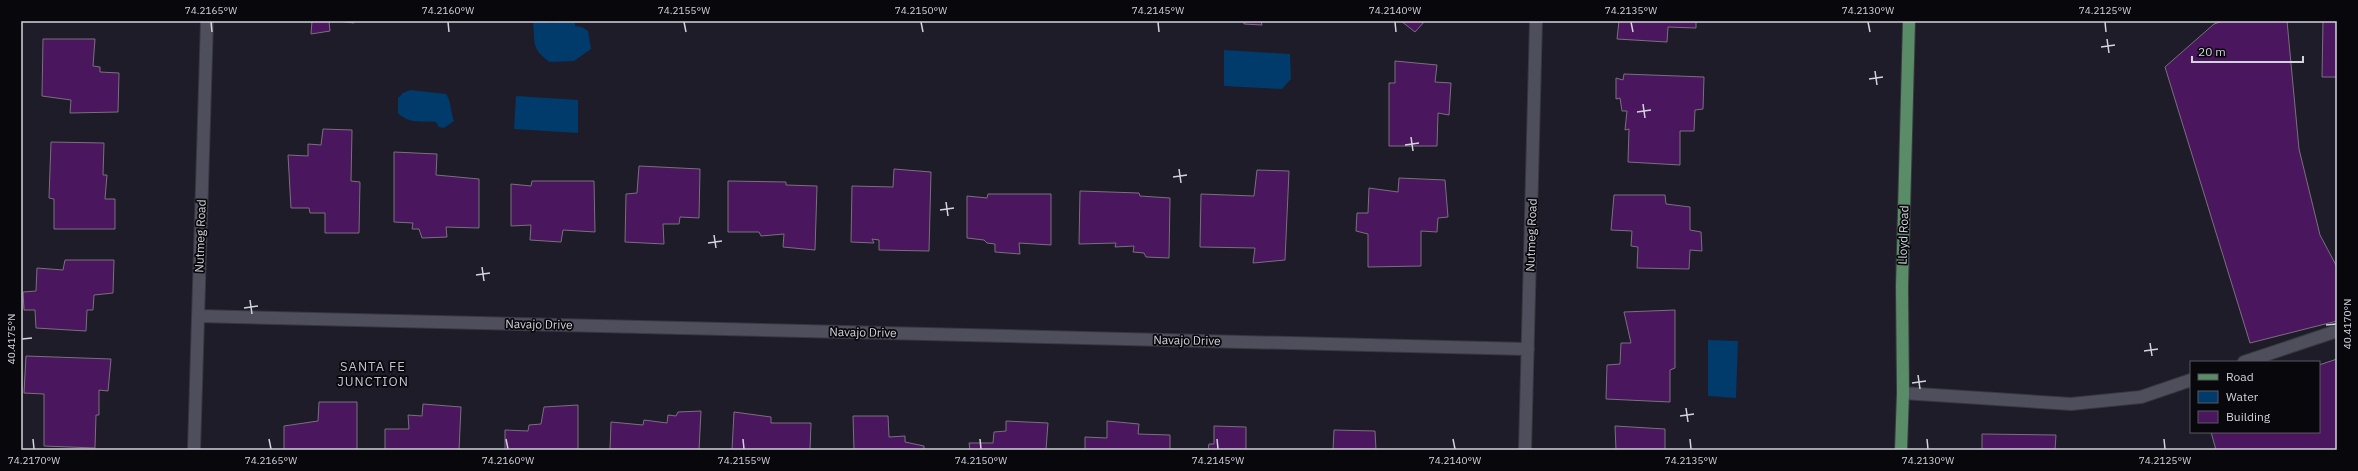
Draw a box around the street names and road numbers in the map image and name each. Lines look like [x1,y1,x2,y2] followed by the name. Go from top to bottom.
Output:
[1522,198,1540,272] street label: Nutmeg Road
[191,199,209,273] street label: Nutmeg Road
[1894,205,1912,265] street label: Lloyd Road
[505,316,573,332] street label: Navajo Drive
[829,324,897,340] street label: Navajo Drive
[1153,332,1221,348] street label: Navajo Drive

